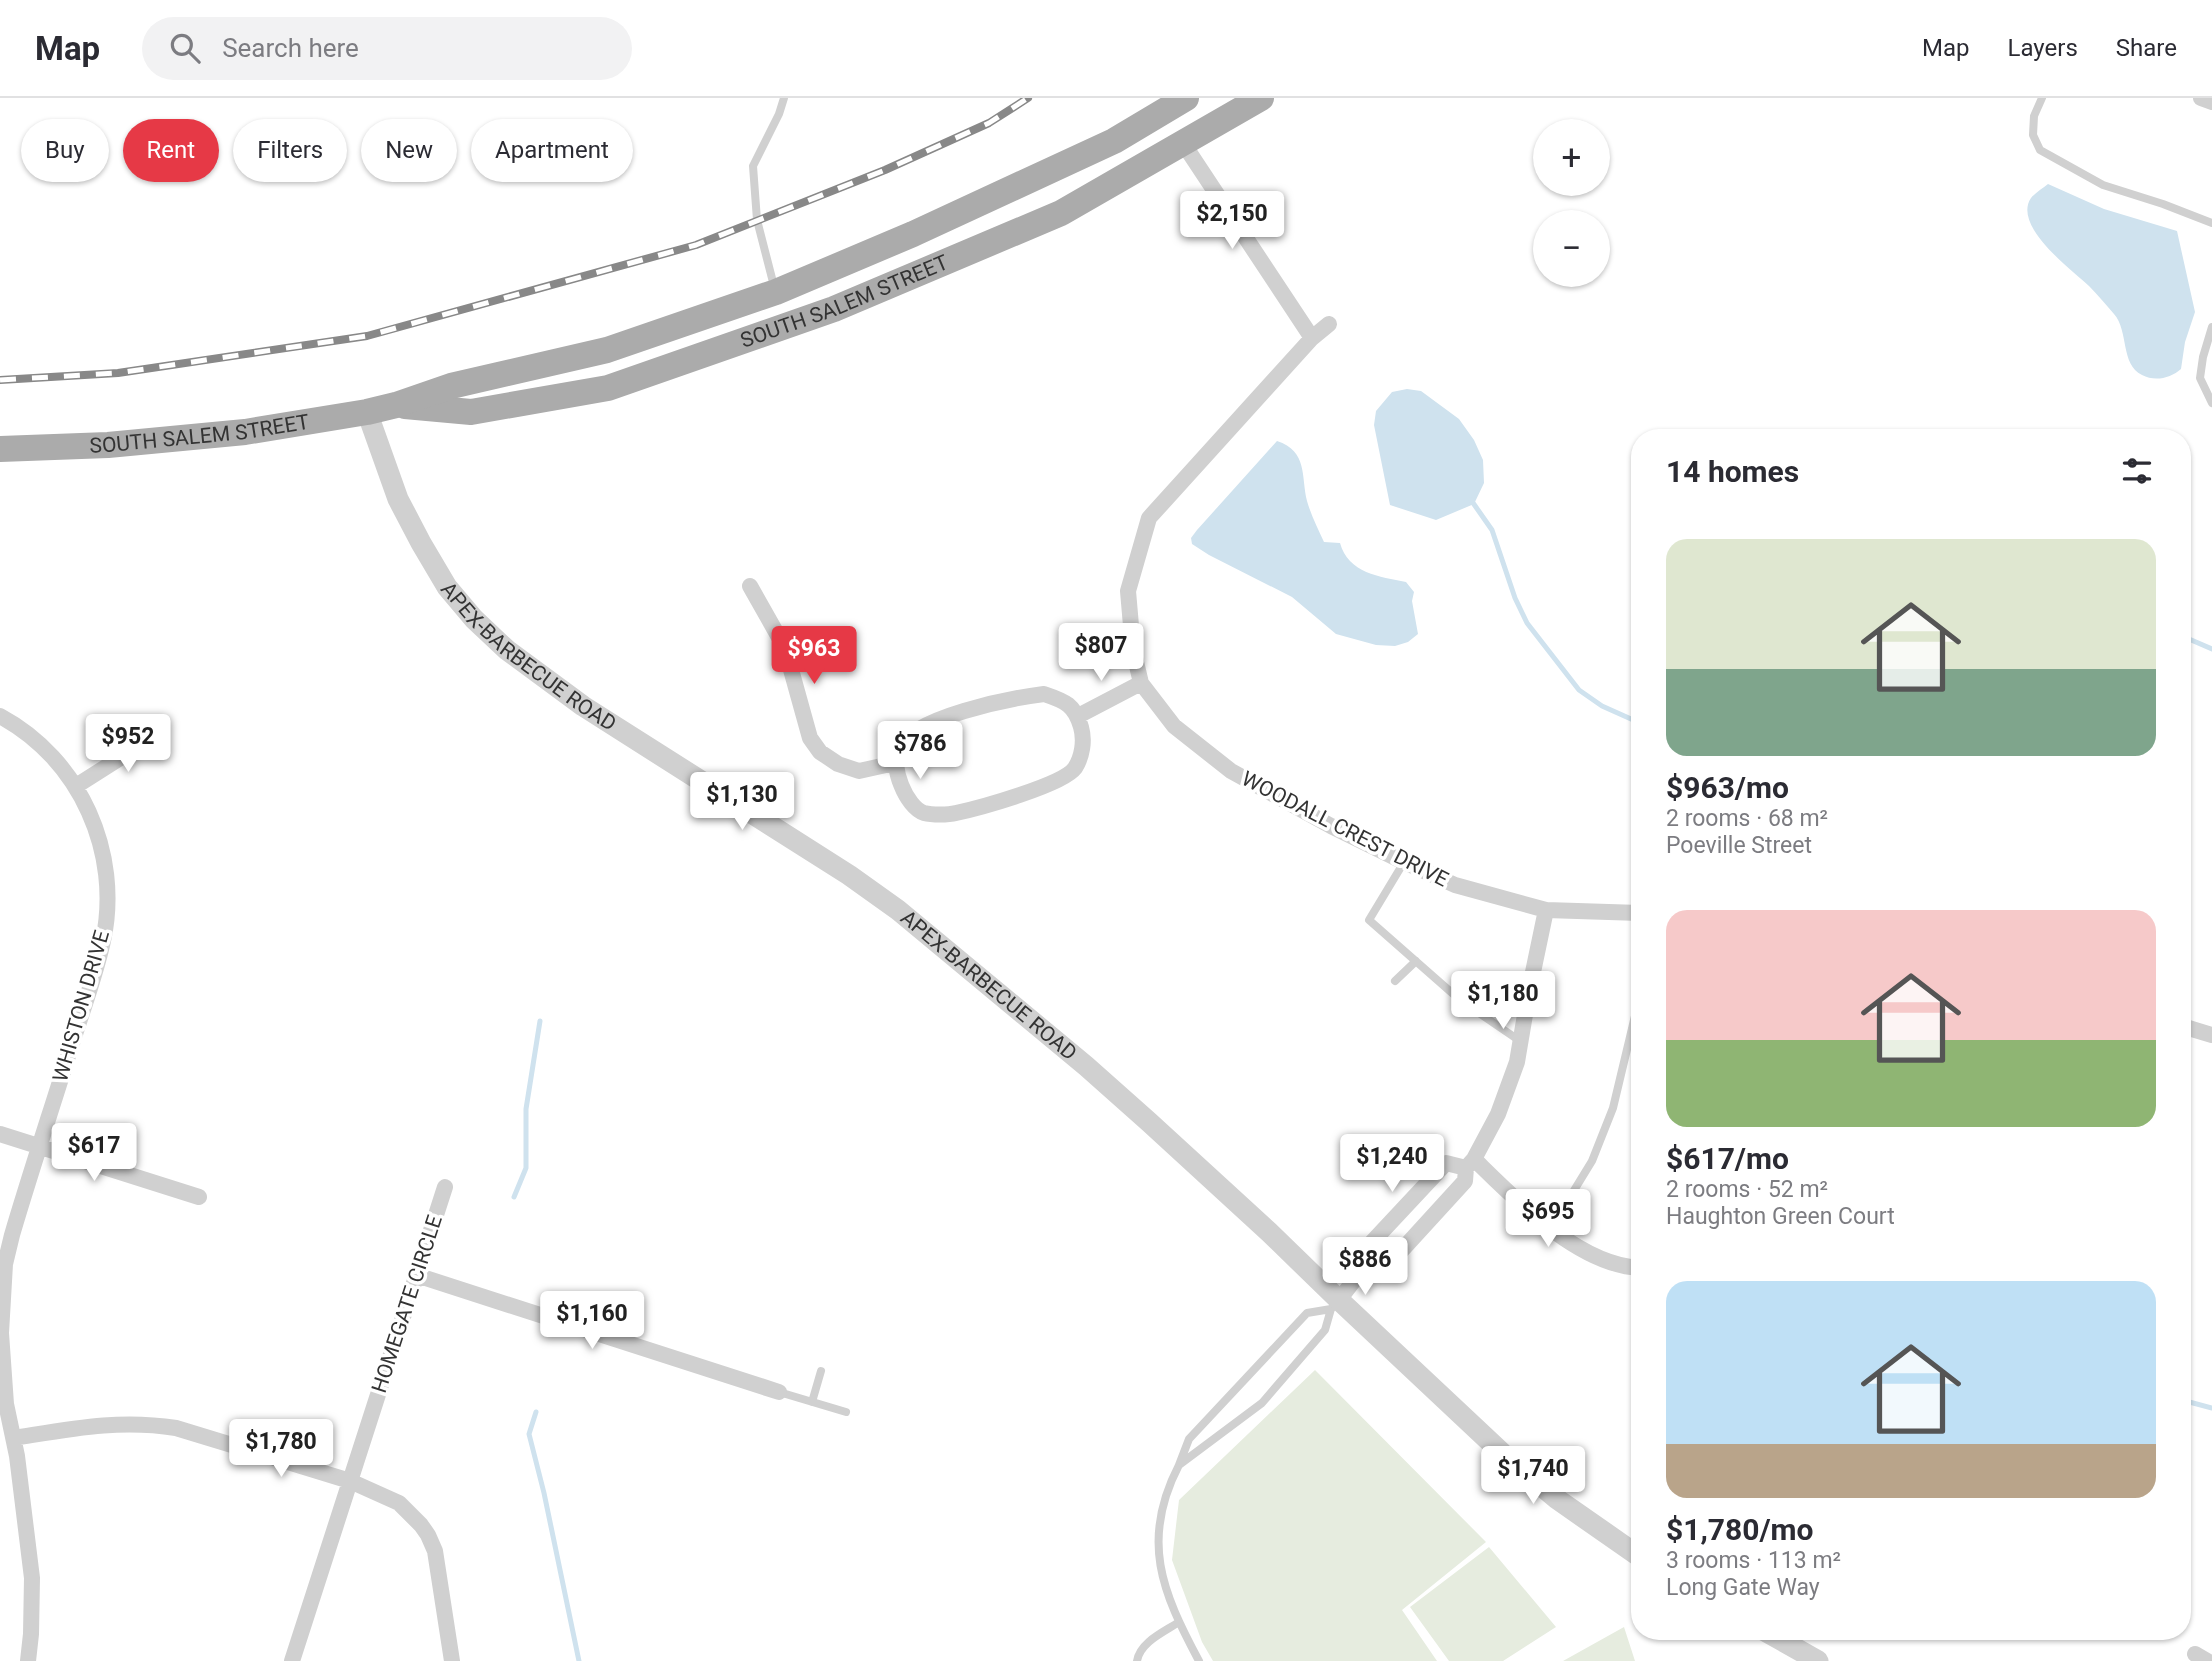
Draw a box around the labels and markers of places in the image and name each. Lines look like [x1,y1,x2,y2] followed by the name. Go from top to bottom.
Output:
[1175,192,1289,251] pin: $2,150
[1060,624,1142,683] pin: $807
[773,626,855,686] pin: $963
[87,714,169,774] pin: $952
[879,722,961,781] pin: $786
[685,772,799,832] pin: $1,130
[1446,972,1560,1031] pin: $1,180
[53,1124,135,1183] pin: $617
[1335,1134,1449,1194] pin: $1,240
[1507,1190,1589,1249] pin: $695
[1324,1238,1406,1297] pin: $886
[535,1292,649,1351] pin: $1,160
[224,1420,338,1479] pin: $1,780
[1476,1446,1590,1506] pin: $1,740

